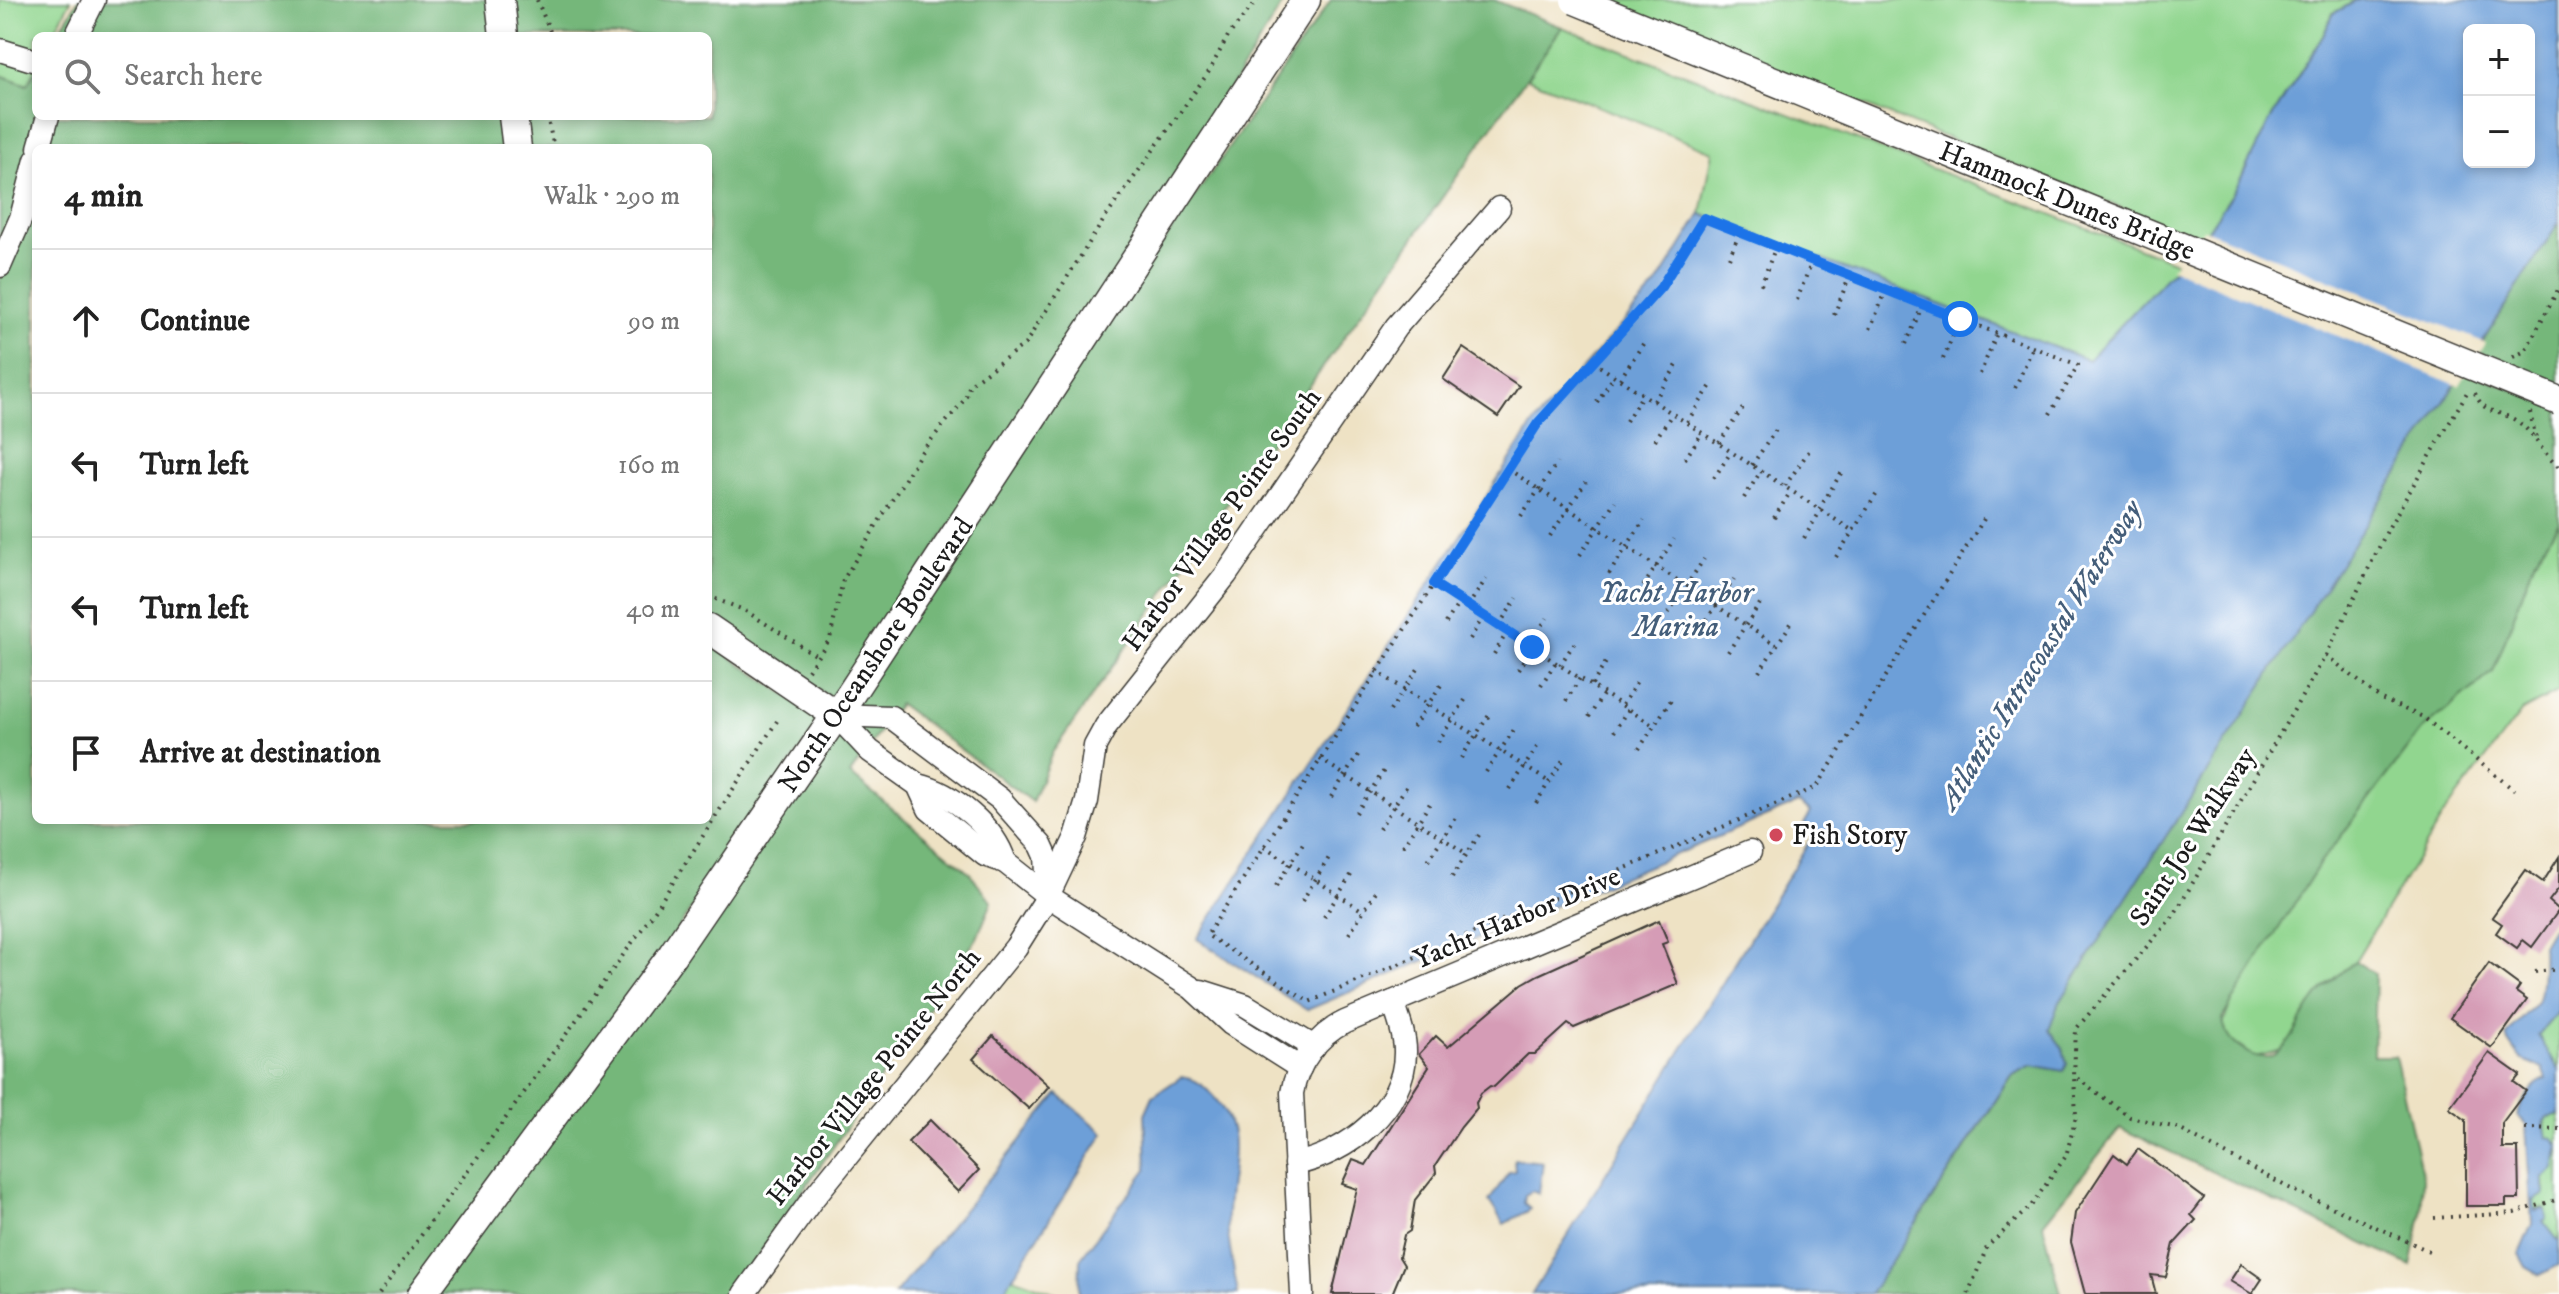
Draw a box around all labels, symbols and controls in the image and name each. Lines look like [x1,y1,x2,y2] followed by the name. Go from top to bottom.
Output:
[2463,24,2535,168] map controls
[2463,24,2535,96] button: +
[32,32,712,120] search box
[60,54,104,98] icon: search
[124,58,263,95] text: Search here
[2463,96,2535,168] button: −
[1934,134,2200,268] street label: Hammock Dunes Bridge
[64,175,143,217] text: 4 min
[544,180,680,213] text: Walk · 290 m
[64,299,108,343] icon: ahead
[1942,301,1978,337] route start
[140,303,250,340] text: Continue
[628,305,680,338] text: 90 m
[1115,381,1329,658] street label: Harbor Village Pointe South
[64,443,108,487] icon: left
[140,447,249,484] text: Turn left
[618,449,680,482] text: 160 m
[1929,492,2152,819] water label: Atlantic Intracoastal Waterway
[771,511,981,799] street label: North Oceanshore Boulevard
[1599,575,1755,646] water label: Yacht Harbor Marina
[64,587,108,631] icon: left
[140,591,249,628] text: Turn left
[626,593,680,626] text: 40 m
[1514,629,1550,665] route end
[64,731,108,775] icon: arrive
[140,735,381,772] text: Arrive at destination
[2122,740,2264,933] street label: Saint Joe Walkway
[1792,818,1908,853] place label: Fish Story
[1767,826,1785,844] marker: Fish Story
[1409,859,1625,977] street label: Yacht Harbor Drive
[759,941,989,1213] street label: Harbor Village Pointe North

